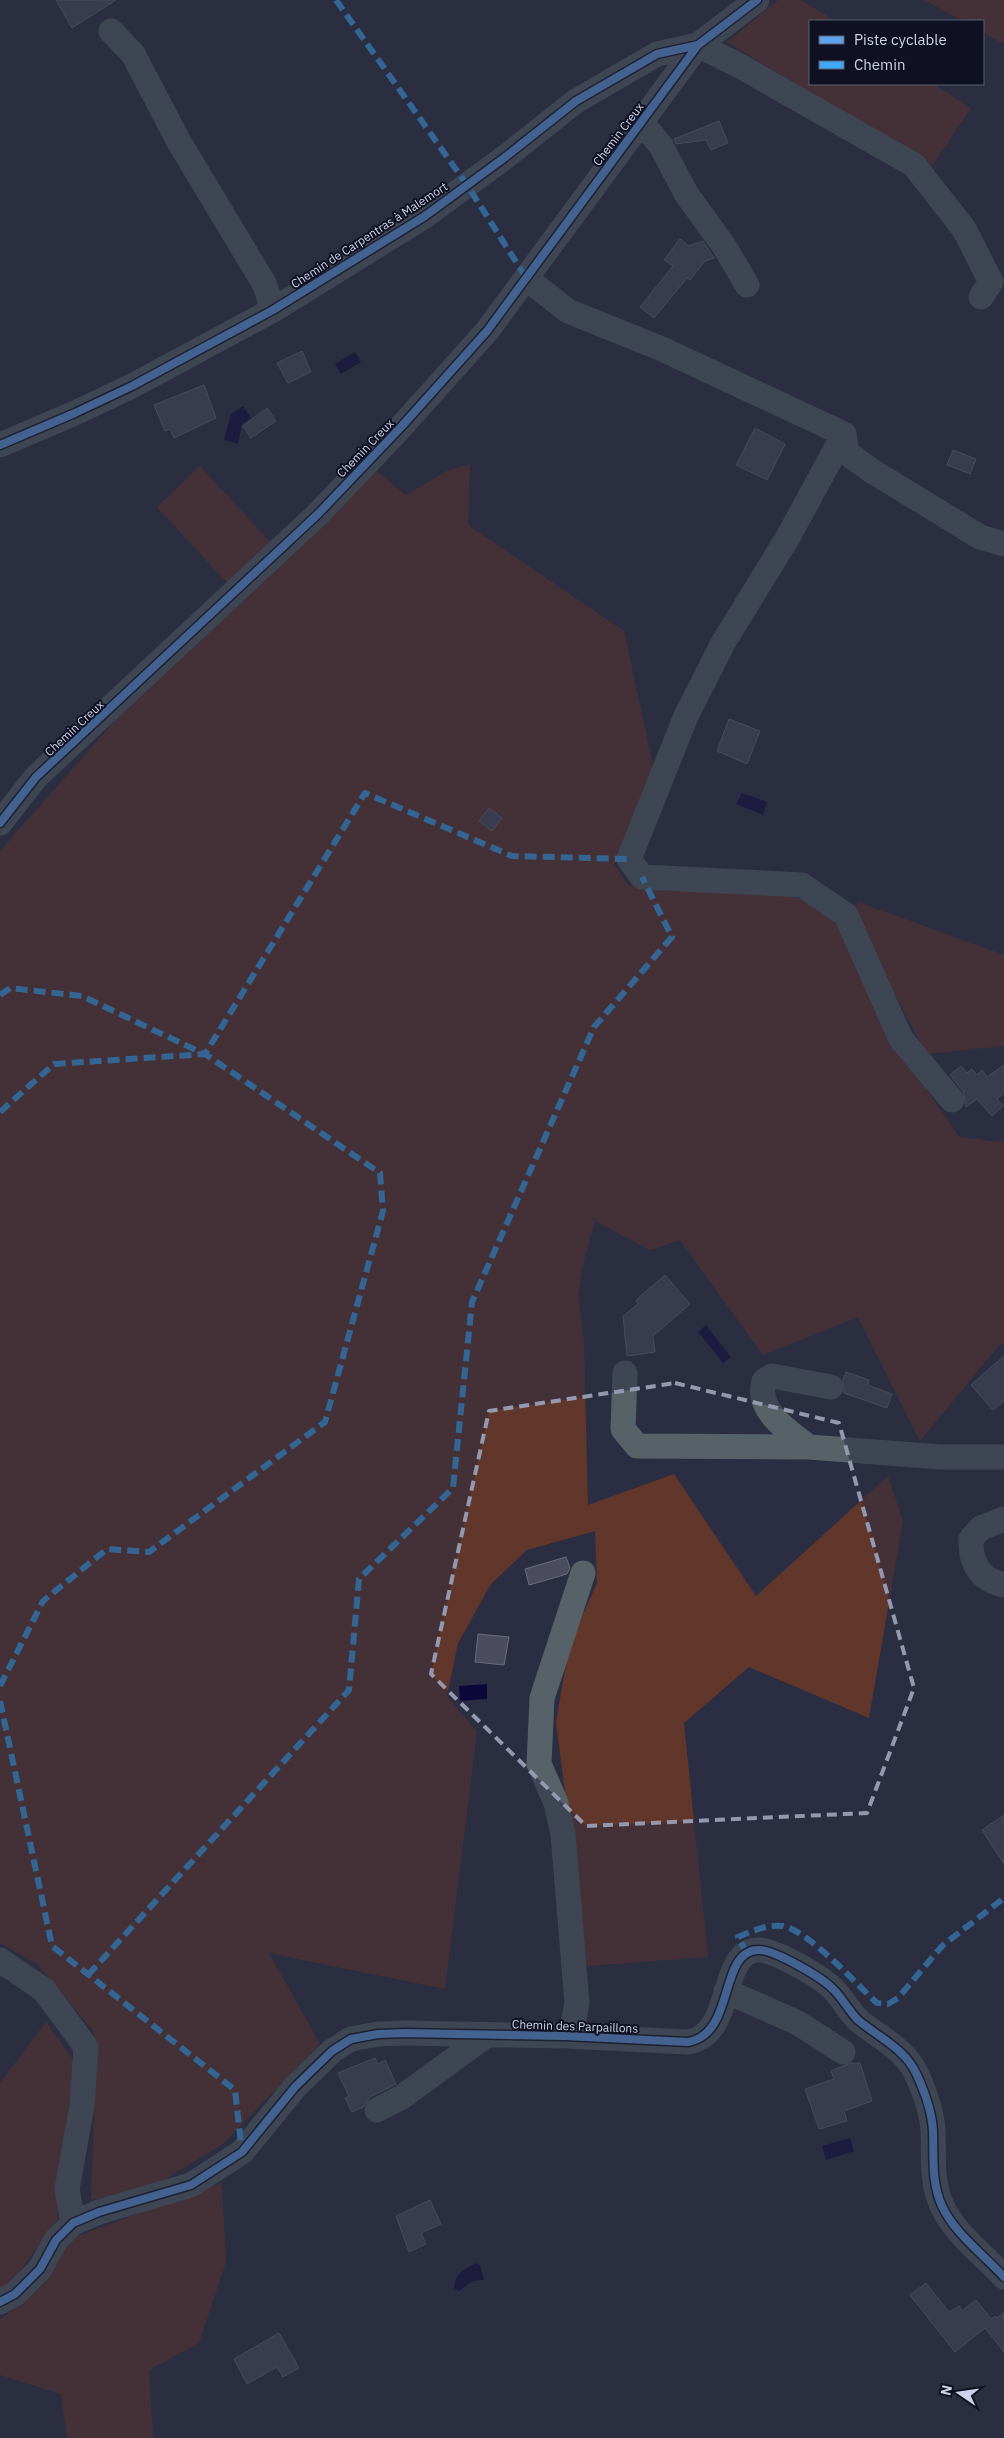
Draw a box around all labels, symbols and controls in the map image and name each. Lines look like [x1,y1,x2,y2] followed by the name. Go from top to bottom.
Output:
[809,20,984,85] legend
[854,30,947,49] text: Piste cyclable
[854,55,905,74] text: Chemin
[589,99,647,169] street label: Chemin Creux
[288,179,450,291] street label: Chemin de Carpentras à Malemort
[333,416,397,480] street label: Chemin Creux
[41,697,107,759] street label: Chemin Creux
[512,2016,639,2036] street label: Chemin des Parpaillons
[934,2368,984,2418] north arrow
[936,2383,956,2397] text: N

